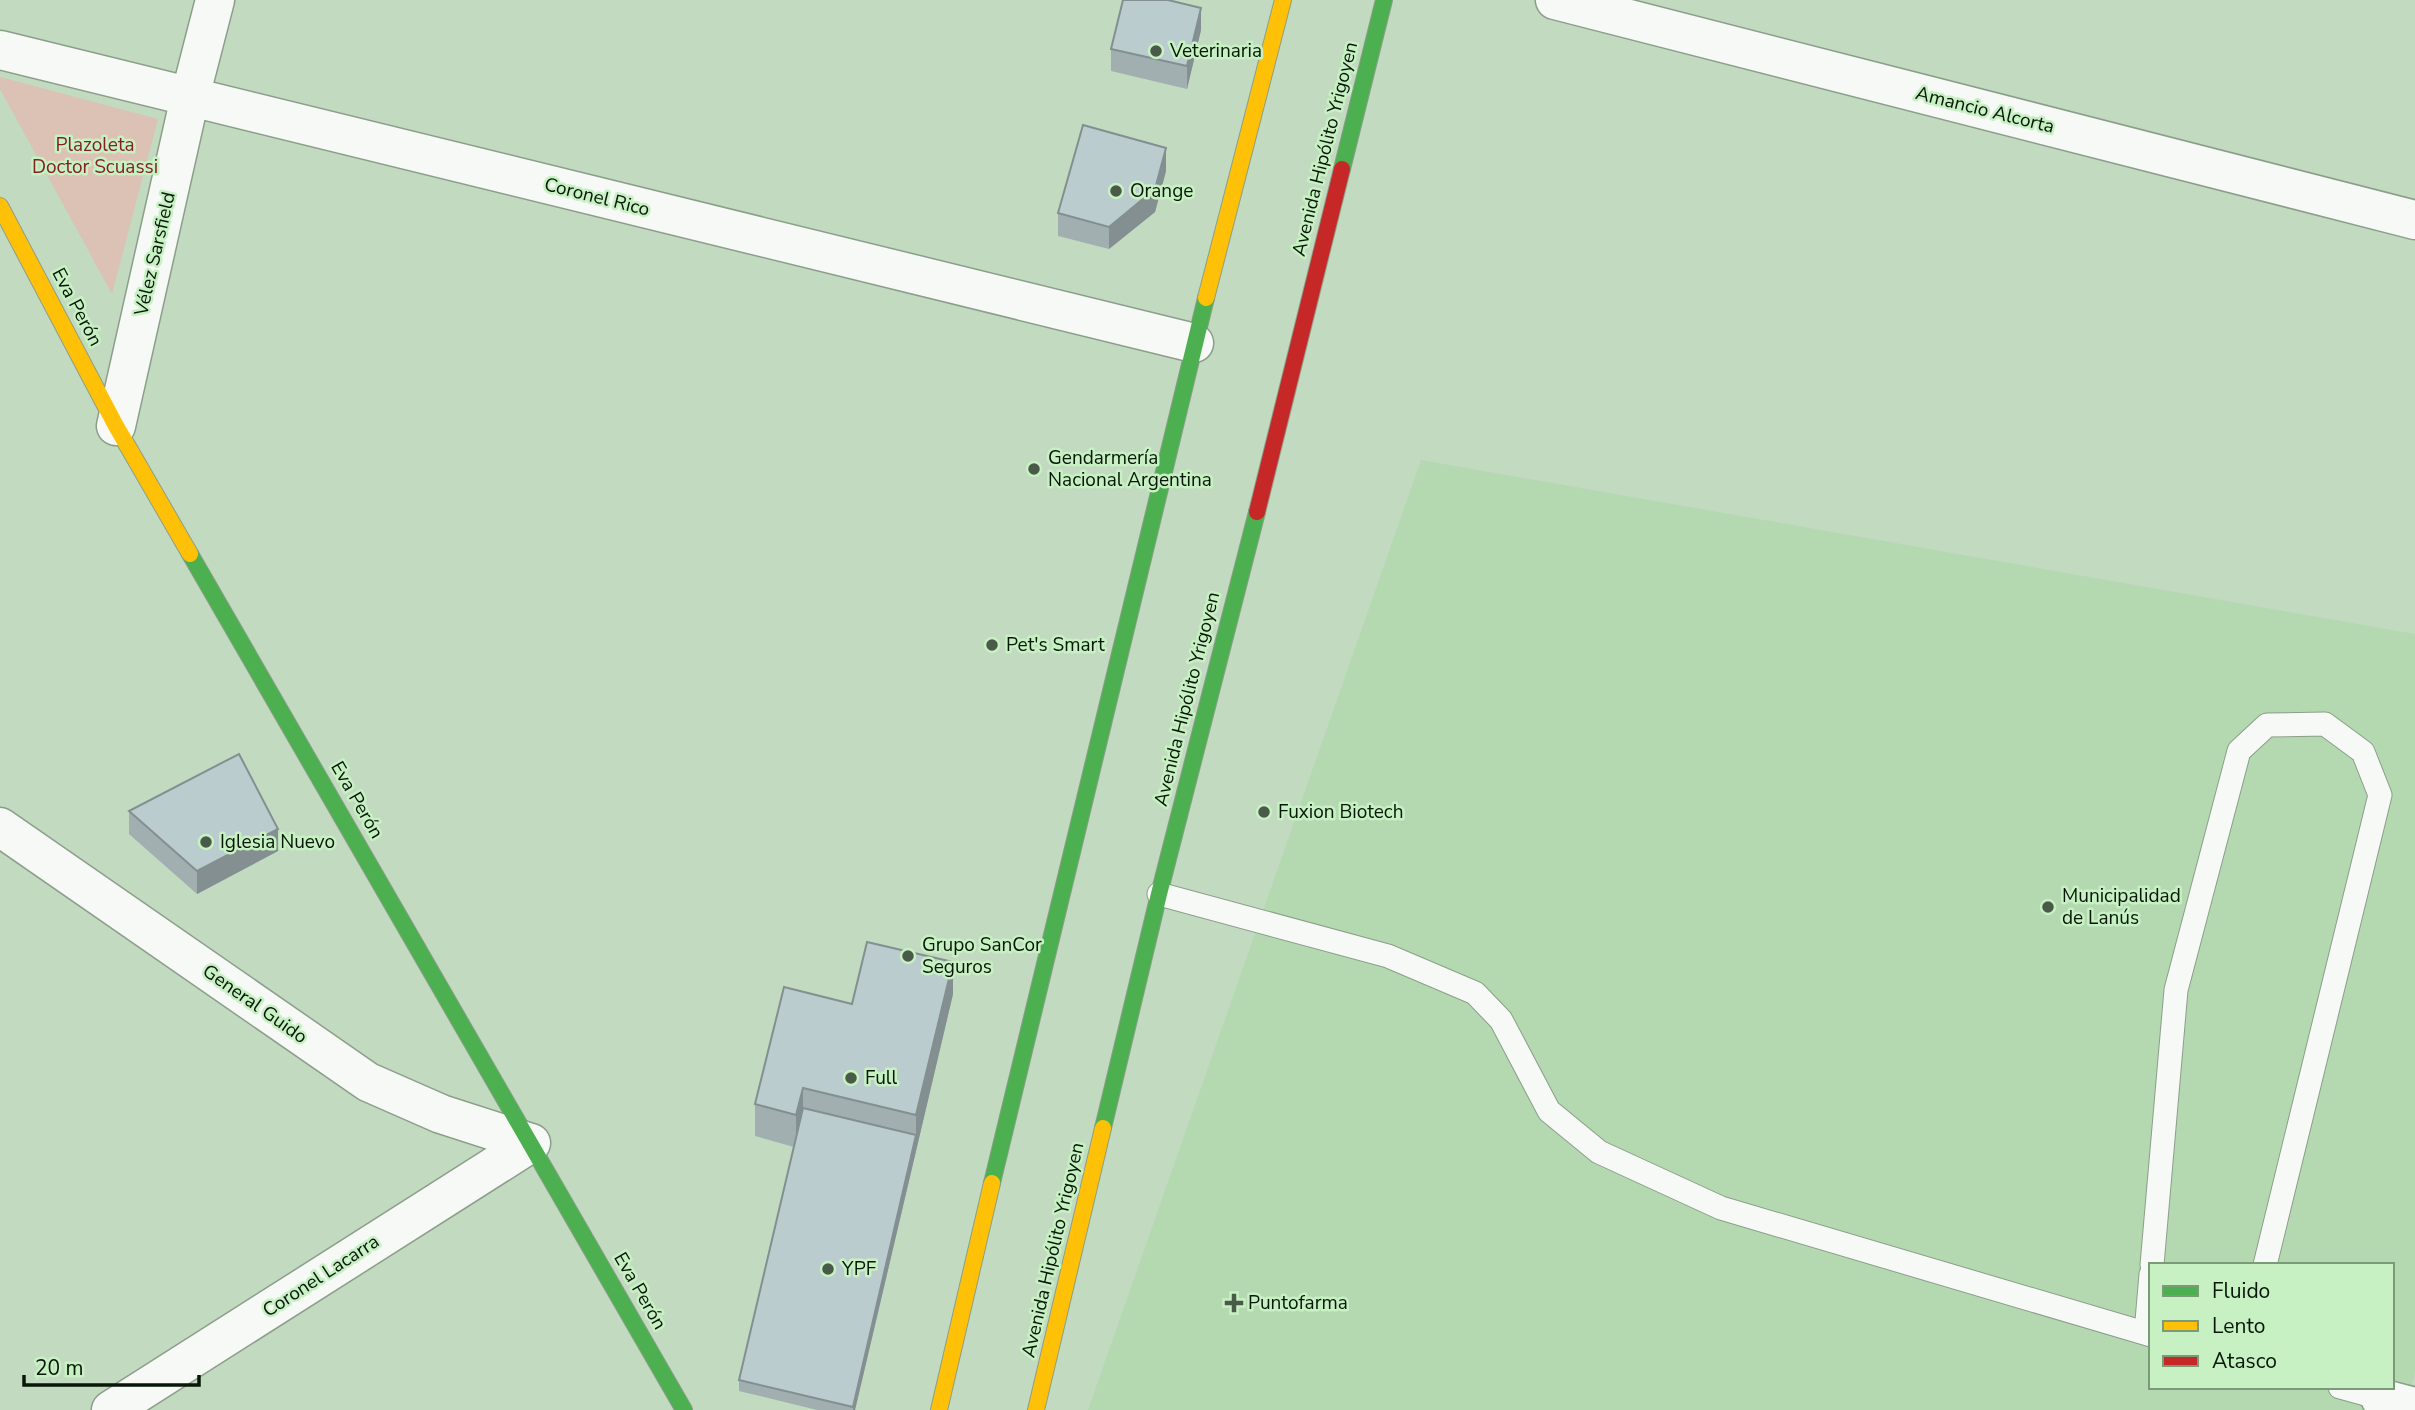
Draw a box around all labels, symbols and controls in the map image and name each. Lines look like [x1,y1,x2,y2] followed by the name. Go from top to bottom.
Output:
[1169,38,1262,64] place label: Veterinaria
[1286,39,1364,259] street label: Avenida Hipólito Yrigoyen
[1148,43,1164,59] marker: Veterinaria
[1913,80,2057,140] street label: Amancio Alcorta
[32,132,158,180] park label: Plazoleta Doctor Scuassi
[542,171,652,223] street label: Coronel Rico
[1130,178,1193,204] place label: Orange
[1108,183,1124,199] marker: Orange
[128,190,182,319] street label: Vélez Sarsfield
[46,263,108,351] street label: Eva Perón
[1048,445,1212,493] place label: Gendarmería Nacional Argentina
[1026,461,1042,477] marker: Gendarmería Nacional Argentina
[1148,589,1226,809] street label: Avenida Hipólito Yrigoyen
[1006,632,1105,658] place label: Pet's Smart
[984,637,1000,653] marker: Pet's Smart
[324,757,390,843] street label: Eva Perón
[1278,799,1403,825] place label: Fuxion Biotech
[1256,804,1272,820] marker: Fuxion Biotech
[220,829,335,855] place label: Iglesia Nuevo
[198,834,214,850] marker: Iglesia Nuevo
[2062,883,2181,931] place label: Municipalidad de Lanús
[2040,899,2056,915] marker: Municipalidad de Lanús
[922,932,1042,980] place label: Grupo SanCor Seguros
[900,948,916,964] marker: Grupo SanCor Seguros
[197,958,313,1050] street label: General Guido
[865,1065,897,1091] place label: Full
[843,1070,859,1086] marker: Full
[1016,1140,1090,1360] street label: Avenida Hipólito Yrigoyen
[258,1229,384,1323] street label: Coronel Lacarra
[607,1248,673,1334] street label: Eva Perón
[841,1256,876,1282] place label: YPF
[820,1261,836,1277] marker: YPF
[2149,1263,2394,1389] legend
[2212,1277,2270,1305] text: Fluido
[1248,1290,1348,1316] place label: Puntofarma
[1226,1295,1242,1311] marker: Puntofarma
[2212,1312,2265,1340] text: Lento
[24,1344,200,1388] scale bar
[2212,1347,2277,1375] text: Atasco
[35,1354,84,1382] text: 20 m

